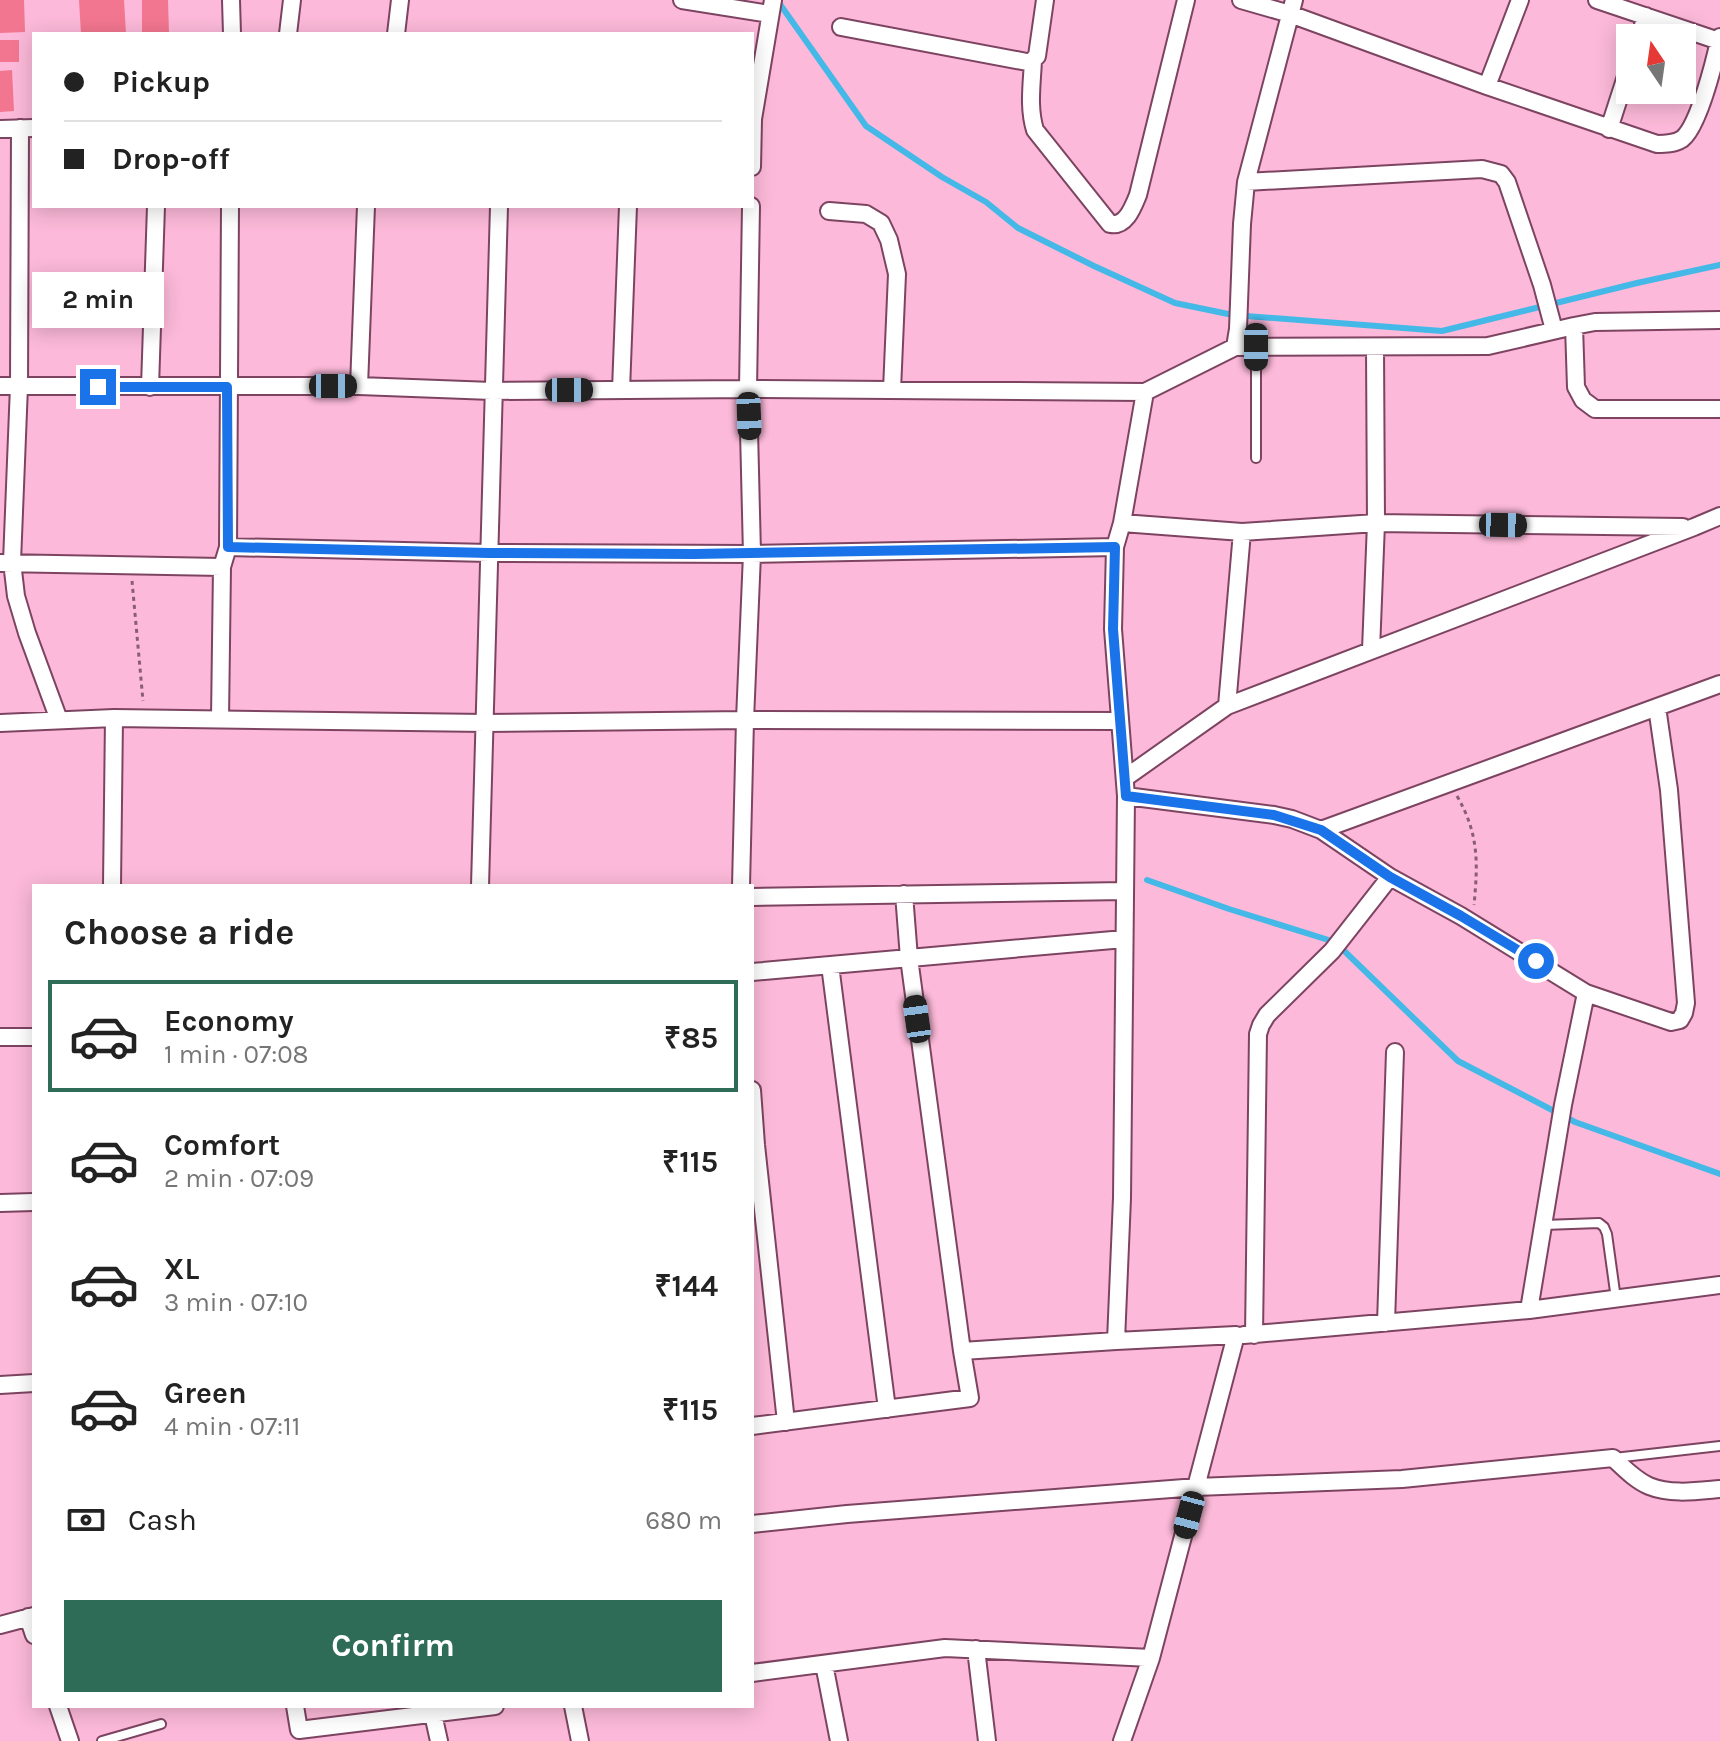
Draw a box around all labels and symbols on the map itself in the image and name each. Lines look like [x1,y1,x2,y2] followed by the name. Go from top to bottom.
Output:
[1616,24,1696,104] north arrow
[32,271,164,327] callout: 2 min
[1244,323,1268,371] car
[80,369,116,405] route end
[309,374,357,398] car
[545,378,593,402] car
[736,392,762,440] car
[1479,513,1527,537] car
[1518,943,1554,979] route start
[902,994,932,1044] car
[1171,1489,1207,1541] car

